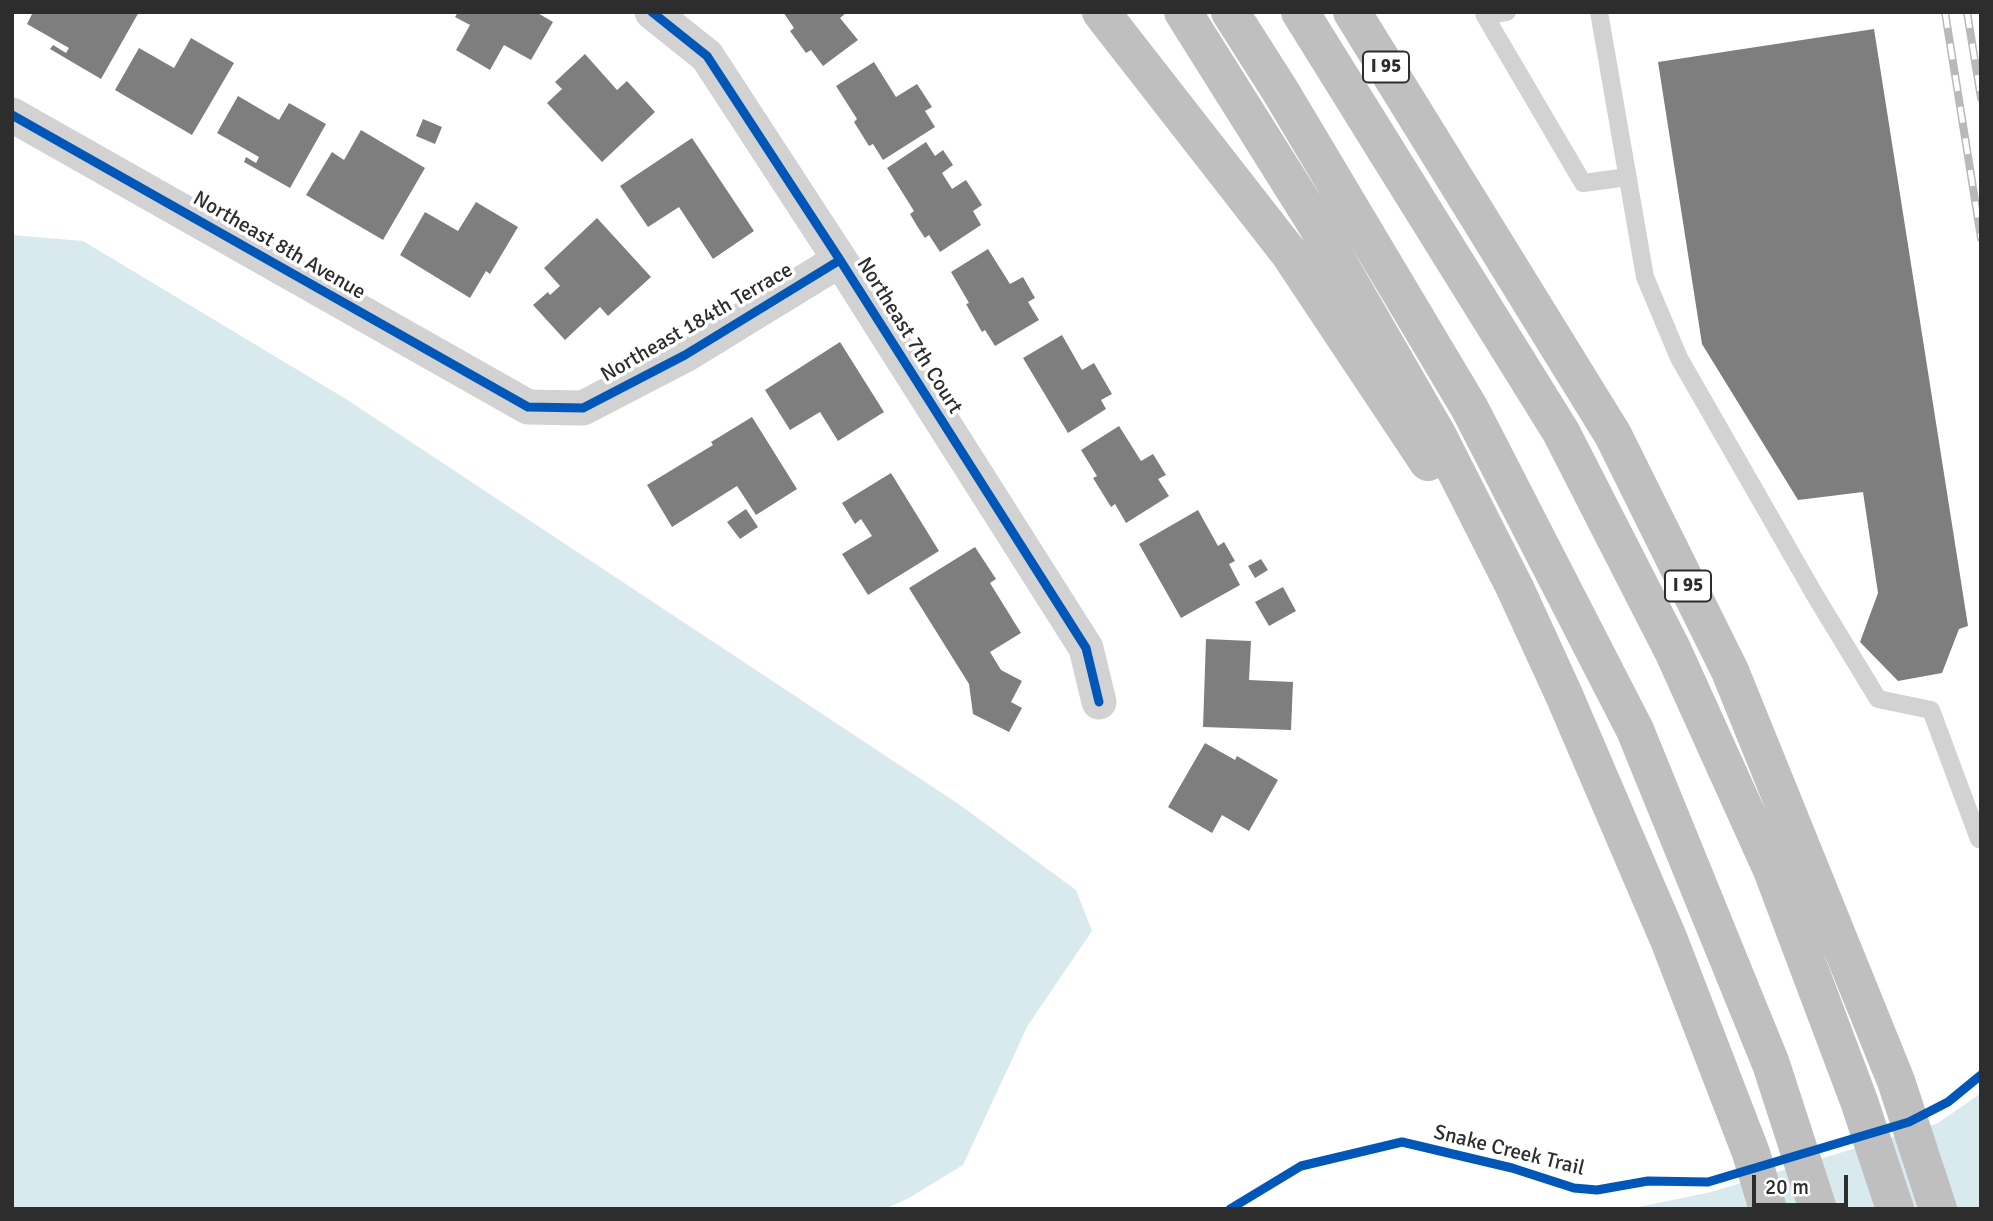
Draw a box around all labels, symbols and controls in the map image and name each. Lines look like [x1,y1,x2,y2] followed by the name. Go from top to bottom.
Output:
[1363,52,1409,82] road number: I 95
[188,186,370,306] street label: Northeast 8th Avenue
[851,253,967,419] street label: Northeast 7th Court
[597,258,797,388] street label: Northeast 184th Terrace
[1665,570,1711,601] road number: I 95
[1431,1120,1587,1182] street label: Snake Creek Trail
[1755,1162,1851,1206] scale bar
[1765,1174,1809,1200] text: 20 m

